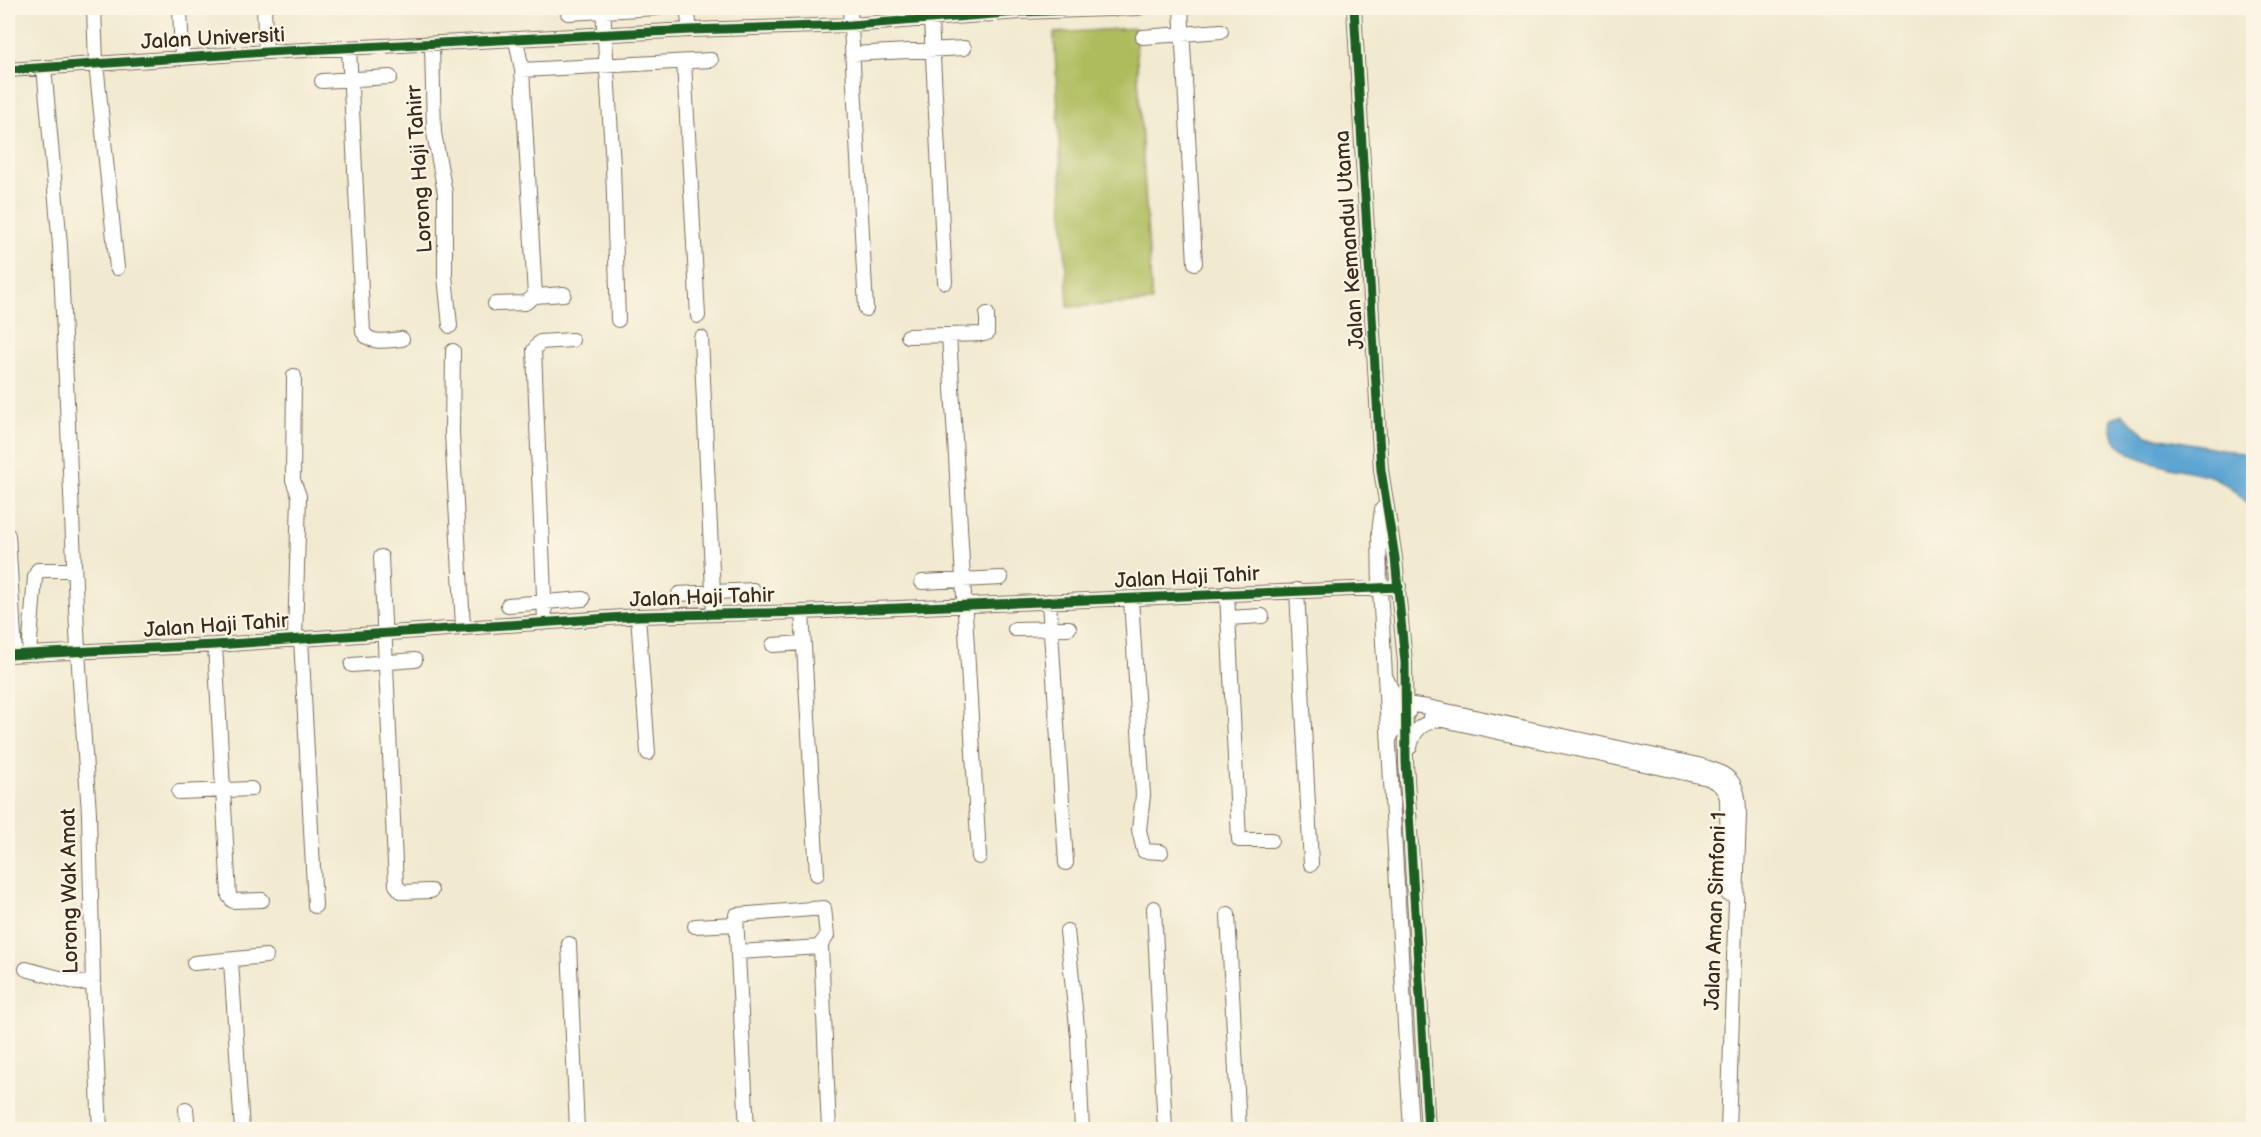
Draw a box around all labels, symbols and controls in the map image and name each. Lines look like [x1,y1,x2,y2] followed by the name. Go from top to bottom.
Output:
[140,22,286,55] street label: Jalan Universiti
[401,84,438,254] street label: Lorong Haji Tahirr
[1329,130,1370,350] street label: Jalan Kemandul Utama
[1114,561,1260,594] street label: Jalan Haji Tahir
[629,582,775,613] street label: Jalan Haji Tahir
[143,608,290,643] street label: Jalan Haji Tahir
[56,807,83,974] street label: Lorong Wak Amat
[1700,811,1731,1011] street label: Jalan Aman Simfoni 1

